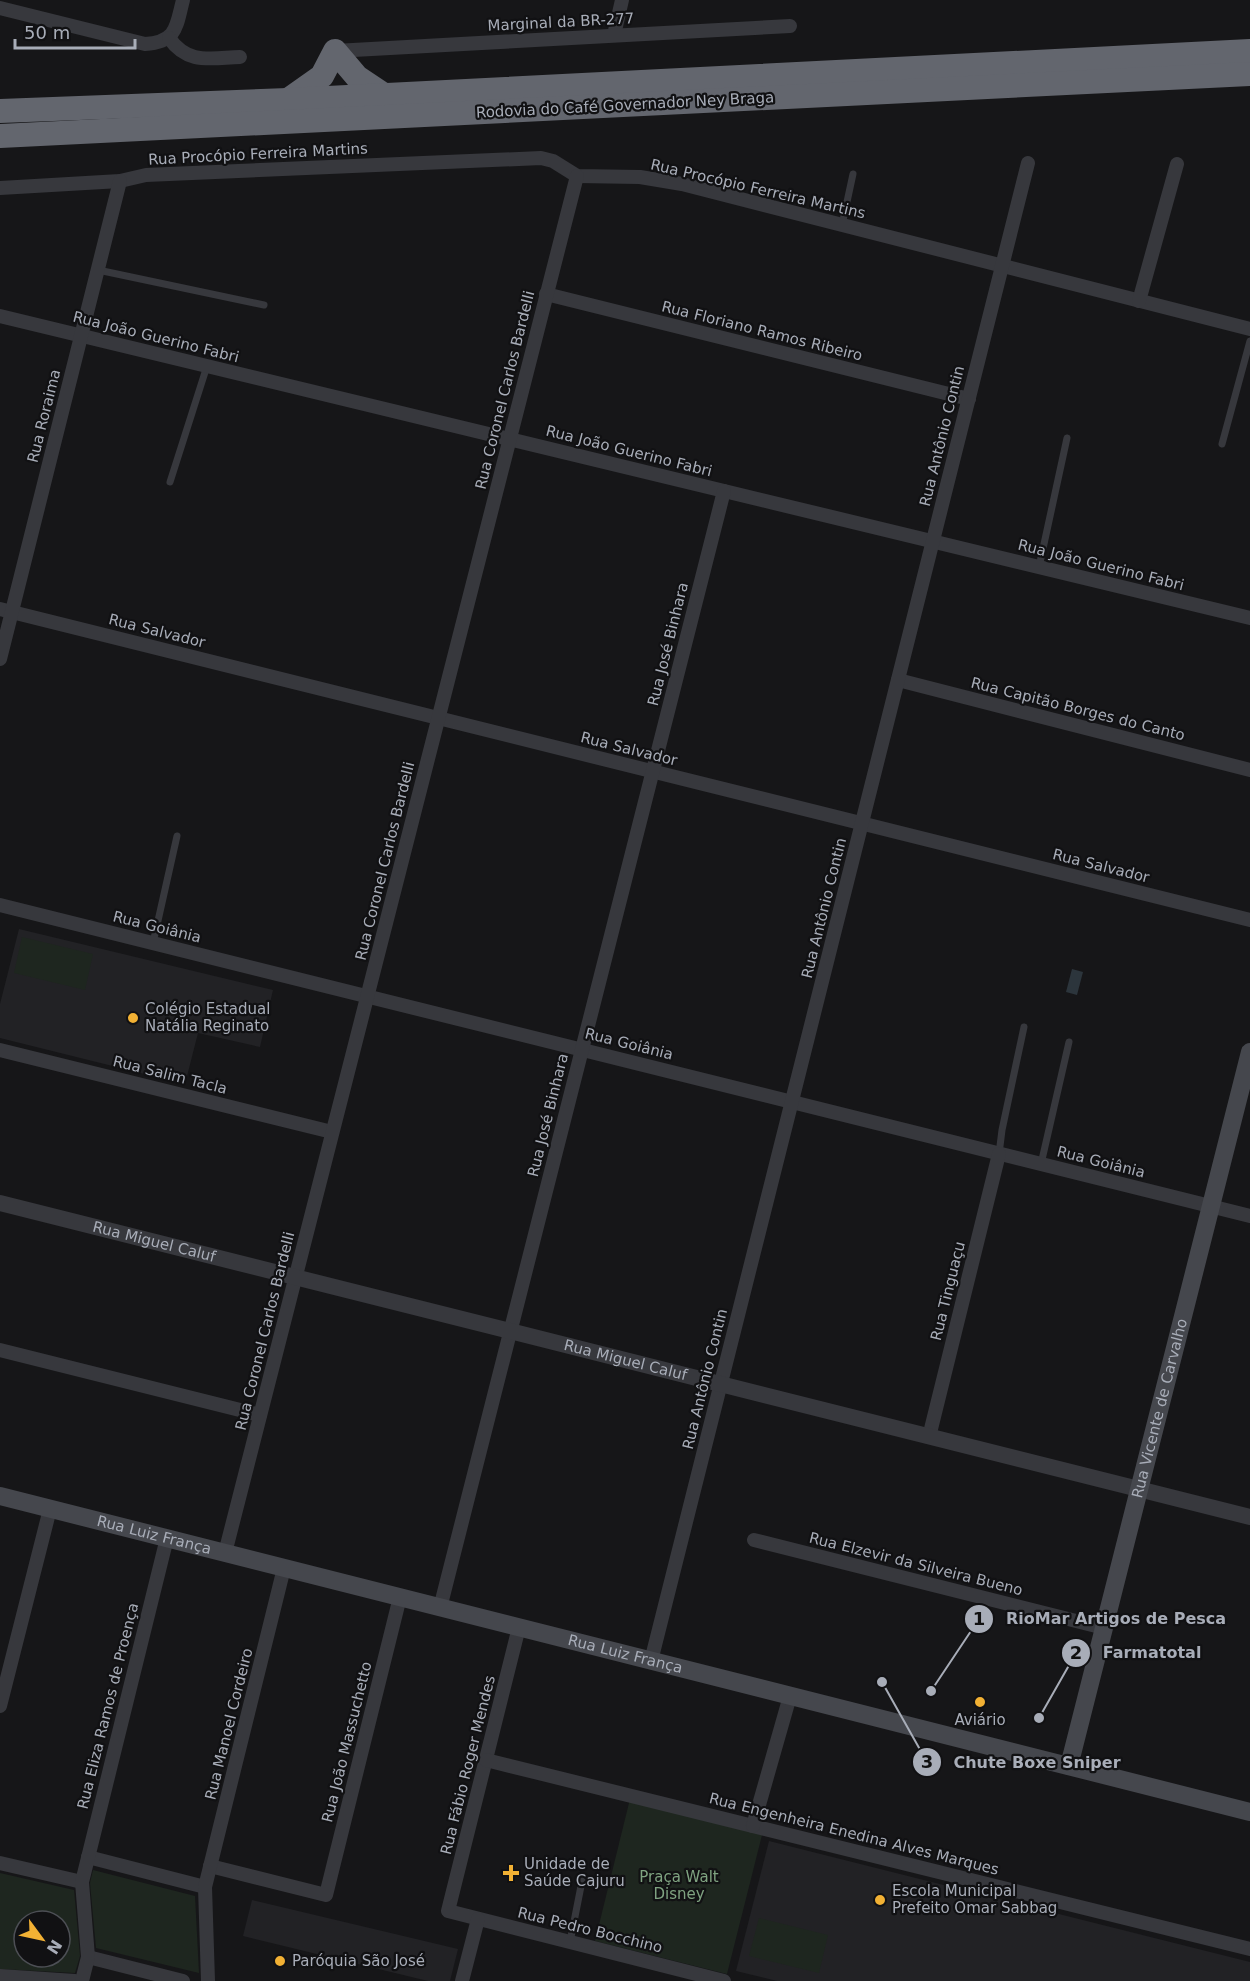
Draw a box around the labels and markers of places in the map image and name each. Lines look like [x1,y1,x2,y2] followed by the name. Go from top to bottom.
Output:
[145,1000,270,1035] place label: Colégio Estadual Natália Reginato
[126,1011,140,1025] marker: Colégio Estadual Natália Reginato
[964,1602,1238,1636] callout: RioMar Artigos de Pesca
[1061,1636,1214,1670] callout: Farmatotal
[973,1695,987,1709] marker: Aviário
[954,1711,1006,1729] place label: Aviário
[912,1745,1133,1779] callout: Chute Boxe Sniper
[524,1855,625,1890] place label: Unidade de Saúde Cajuru
[502,1864,520,1882] marker: Unidade de Saúde Cajuru
[892,1882,1057,1917] place label: Escola Municipal Prefeito Omar Sabbag
[873,1893,887,1907] marker: Escola Municipal Prefeito Omar Sabbag
[292,1952,425,1970] place label: Paróquia São José
[273,1954,287,1968] marker: Paróquia São José

